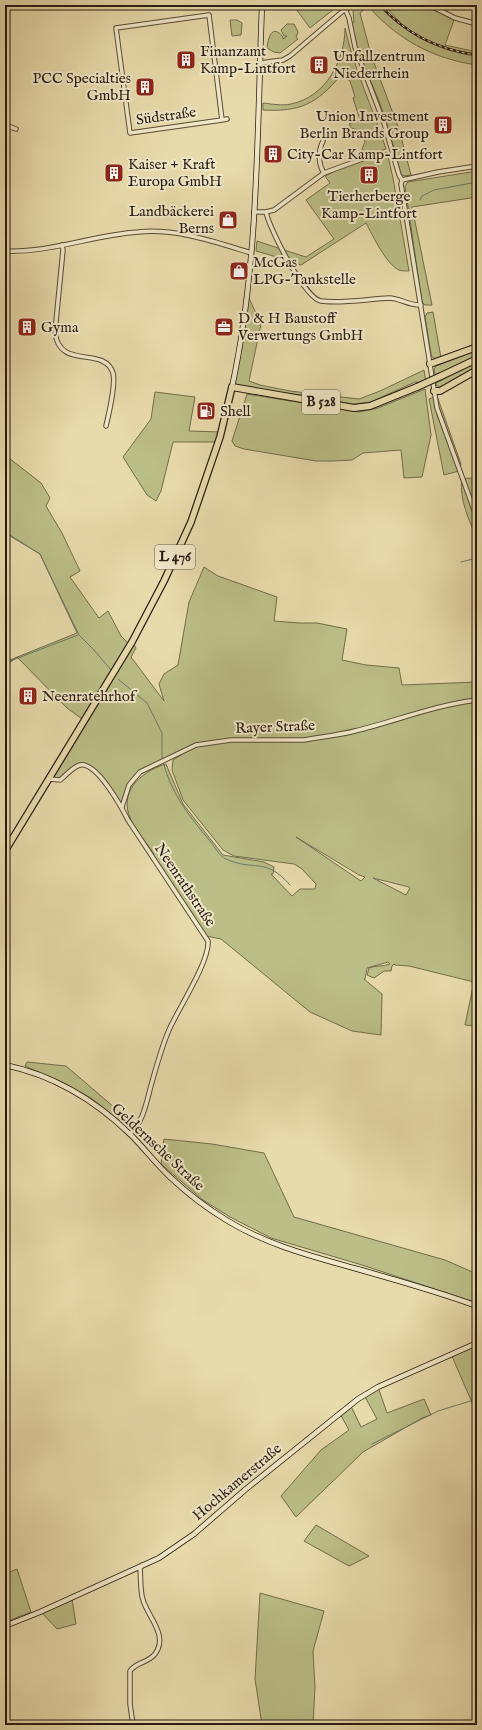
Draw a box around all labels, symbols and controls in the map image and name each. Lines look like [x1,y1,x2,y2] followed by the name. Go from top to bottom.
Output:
[200,42,296,78] place label: Finanzamt Kamp-Lintfort
[333,47,426,83] place label: Unfallzentrum Niederrhein
[175,49,197,71] building icon: Finanzamt Kamp-Lintfort
[308,54,330,76] building icon: Unfallzentrum Niederrhein
[33,69,131,105] place label: PCC Specialties GmbH
[134,76,156,98] building icon: PCC Specialties GmbH
[135,102,197,130] street label: Südstraße
[299,107,429,143] place label: Union Investment Berlin Brands Group
[432,114,454,136] building icon: Union Investment Berlin Brands Group
[262,143,284,165] building icon: City-Car Kamp-Lintfort
[287,145,443,164] place label: City-Car Kamp-Lintfort
[128,155,222,191] place label: Kaiser + Kraft Europa GmbH
[103,162,125,184] building icon: Kaiser + Kraft Europa GmbH
[358,164,380,186] building icon: Tierherberge Kamp-Lintfort
[321,187,417,223] place label: Tierherberge Kamp-Lintfort
[129,202,214,238] place label: Landbäckerei Berns
[217,209,239,231] shop icon: Landbäckerei Berns
[253,253,356,289] place label: McGas LPG-Tankstelle
[228,260,250,282] shop icon: McGas LPG-Tankstelle
[237,309,363,345] place label: D & H Baustoff Verwertungs GmbH
[16,316,38,338] building icon: Gyma
[213,316,235,338] office icon: D & H Baustoff Verwertungs GmbH
[41,318,79,337] place label: Gyma
[302,390,340,414] road number: B 528
[195,400,217,422] fuel station icon: Shell
[220,402,252,421] place label: Shell
[155,545,195,569] road number: L 476
[17,685,39,707] building icon: Neenratehrhof
[42,687,138,706] place label: Neenratehrhof
[235,716,315,738] street label: Rayer Straße
[150,840,220,930] street label: Neenrathstraße
[107,1099,209,1195] street label: Geldernsche Straße
[189,1439,286,1525] street label: Hochkamerstraße

